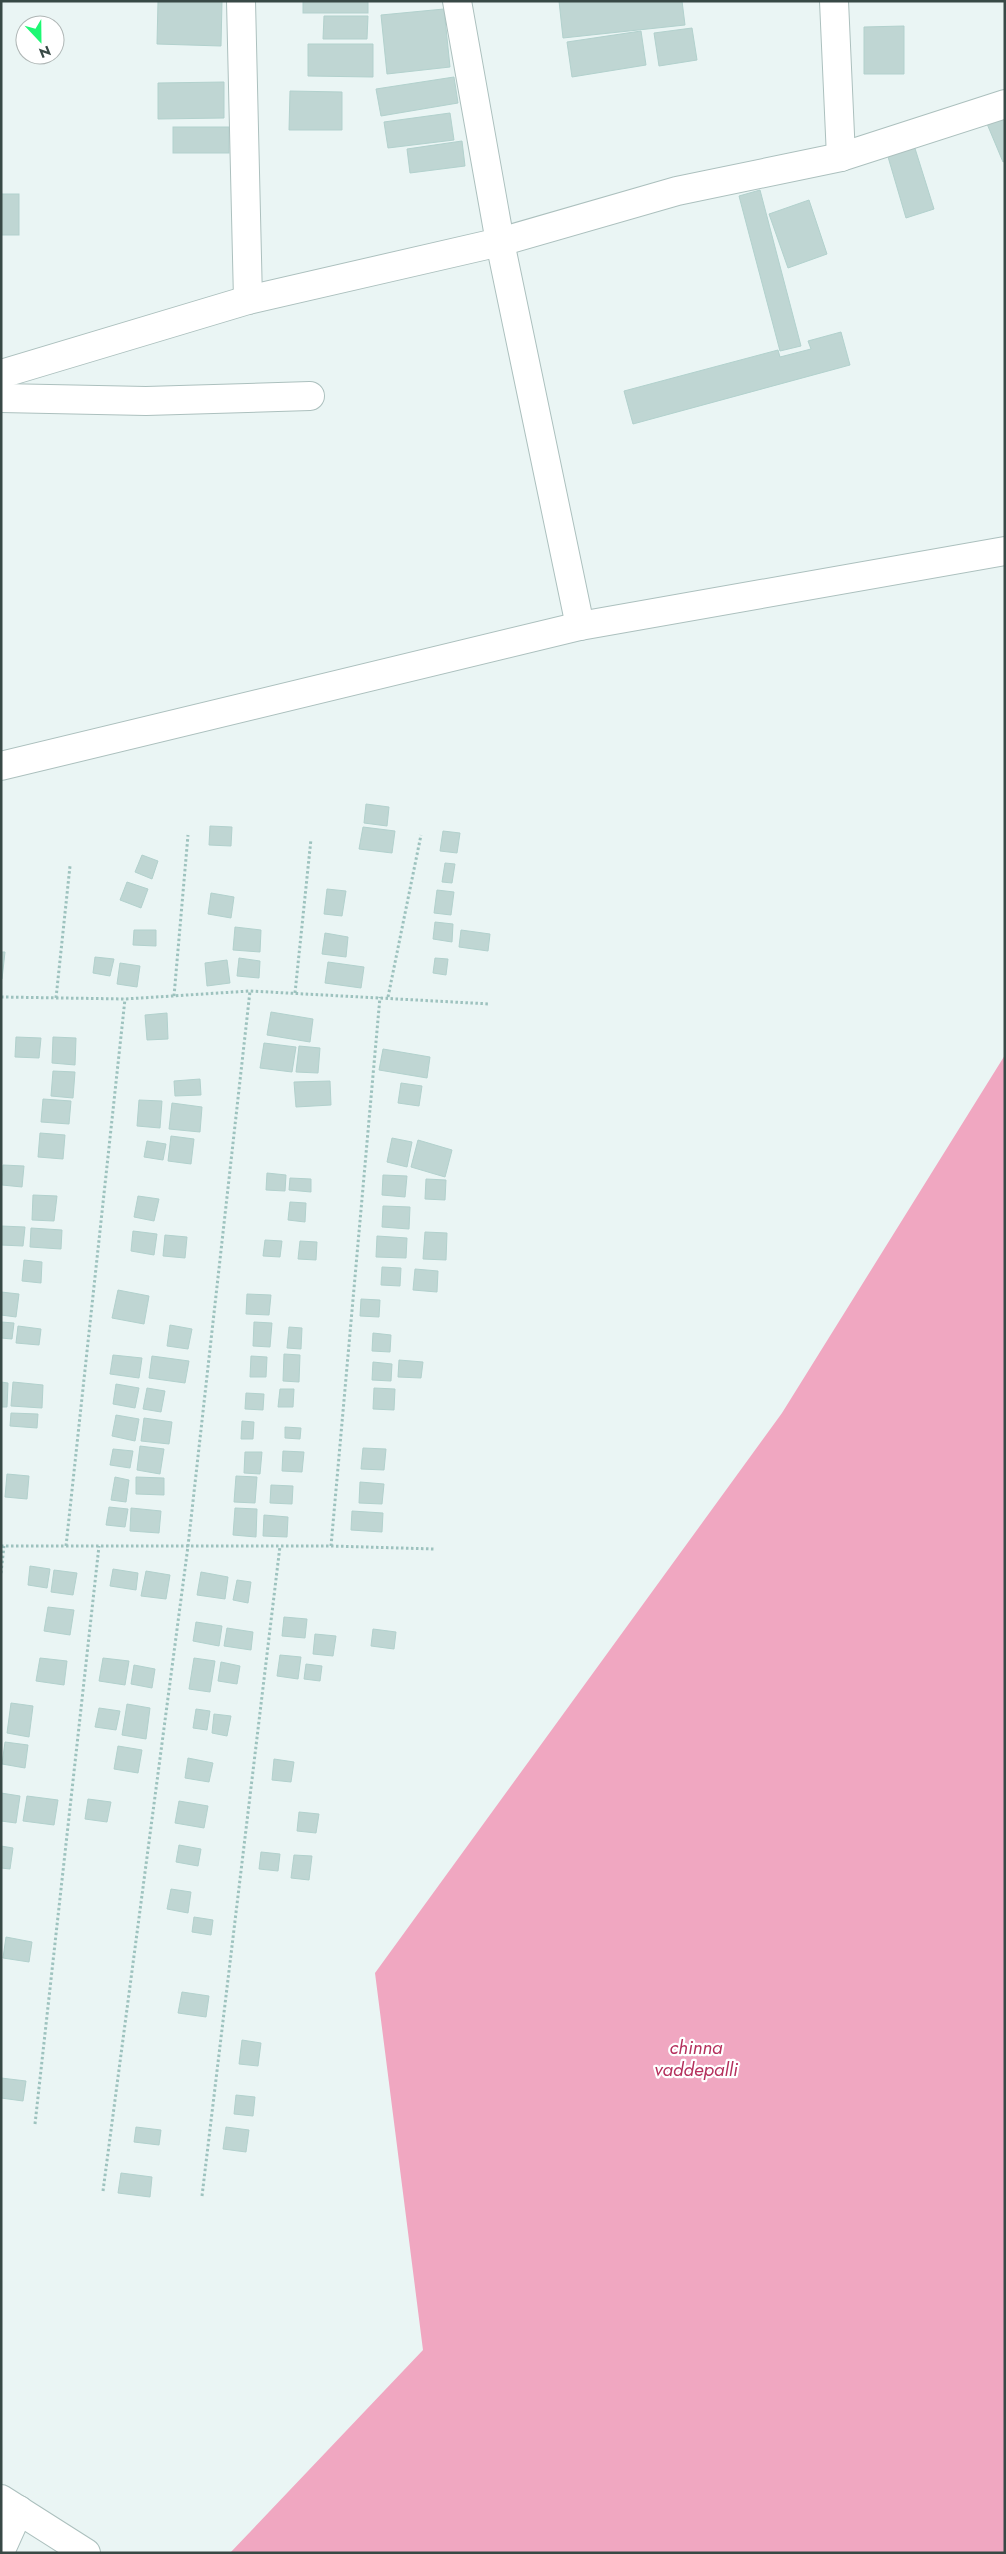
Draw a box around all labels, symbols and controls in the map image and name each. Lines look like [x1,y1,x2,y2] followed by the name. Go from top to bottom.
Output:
[15,15,65,65] north arrow
[36,41,54,63] text: N
[654,2034,739,2083] water label: chinna vaddepalli

